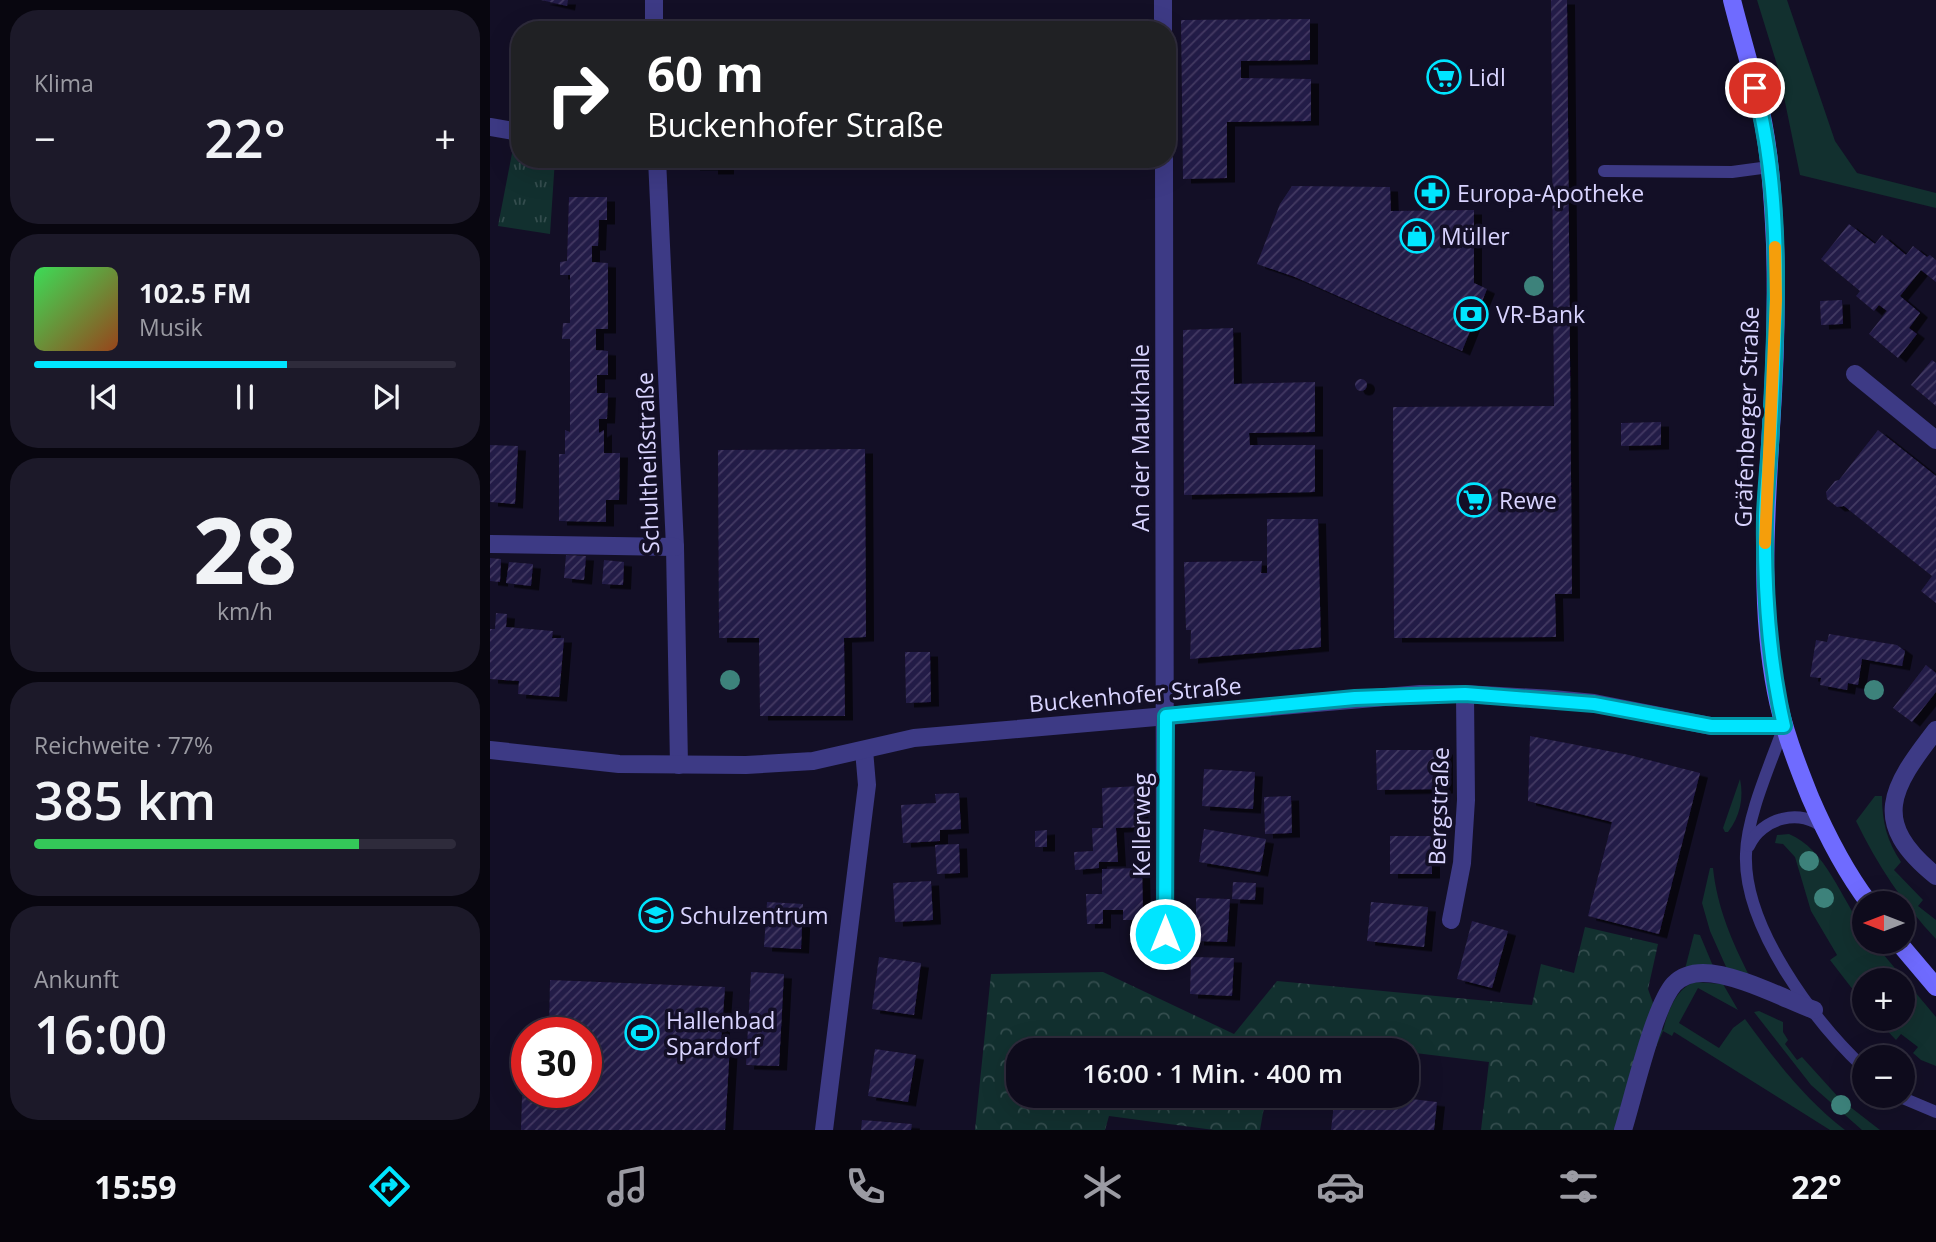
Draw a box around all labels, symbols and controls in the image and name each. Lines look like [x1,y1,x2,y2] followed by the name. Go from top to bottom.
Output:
[647,40,764,106] text: 60 m
[532,49,623,140] icon: right
[1425,58,1463,96] supermarket icon: Lidl
[1725,58,1785,118] pin
[1468,61,1506,93] place label: Lidl
[34,67,94,99] text: Klima
[1736,69,1774,107] icon: arrive
[204,102,286,173] text: 22°
[647,103,944,146] text: Buckenhofer Straße
[34,112,56,164] text: −
[434,112,456,164] text: +
[1413,174,1451,212] pharmacy icon: Europa-Apotheke
[1457,177,1644,209] place label: Europa-Apotheke
[1398,217,1436,255] shop icon: Müller
[1441,220,1510,252] place label: Müller
[139,275,251,311] text: 102.5 FM
[1452,295,1490,333] bank icon: VR-Bank
[1496,298,1585,330] place label: VR-Bank
[1726,306,1766,528] street label: Gräfenberger Straße
[139,311,203,343] text: Musik
[1124,344,1156,532] street label: An der Maukhalle
[628,372,666,554] street label: Schultheißstraße
[85,378,123,416] icon: previous
[226,378,264,416] icon: pause
[367,378,405,416] icon: next
[1455,481,1493,519] supermarket icon: Rewe
[1499,484,1557,516] place label: Rewe
[193,487,297,611] text: 28
[217,595,273,627] text: km/h
[1027,669,1243,719] street label: Buckenhofer Straße
[34,729,213,761] text: Reichweite · 77%
[1420,746,1456,866] street label: Bergstraße
[34,764,216,835] text: 385 km
[1125,772,1157,877] street label: Kellerweg
[1852,891,1914,954] north arrow
[1852,891,1915,1108] map controls
[637,896,675,934] school or university icon: Schulzentrum
[1128,897,1202,971] position arrow
[680,899,828,931] place label: Schulzentrum
[34,963,119,995] text: Ankunft
[1852,968,1915,1031] button: +
[34,998,167,1069] text: 16:00
[666,1004,775,1062] place label: Hallenbad Spardorf
[623,1014,661,1052] sports icon: Hallenbad Spardorf
[511,1017,602,1108] speed limit sign: 30
[1852,1045,1915,1108] button: −
[1082,1055,1343,1091] text: 16:00 · 1 Min. · 400 m
[365,1162,414,1211] icon: directions
[603,1162,652,1211] icon: music
[841,1162,890,1211] icon: phone
[1078,1162,1127,1211] icon: climate
[1316,1162,1365,1211] icon: car
[1554,1162,1603,1211] icon: filters
[94,1165,177,1208] text: 15:59
[1791,1165,1842,1208] text: 22°

